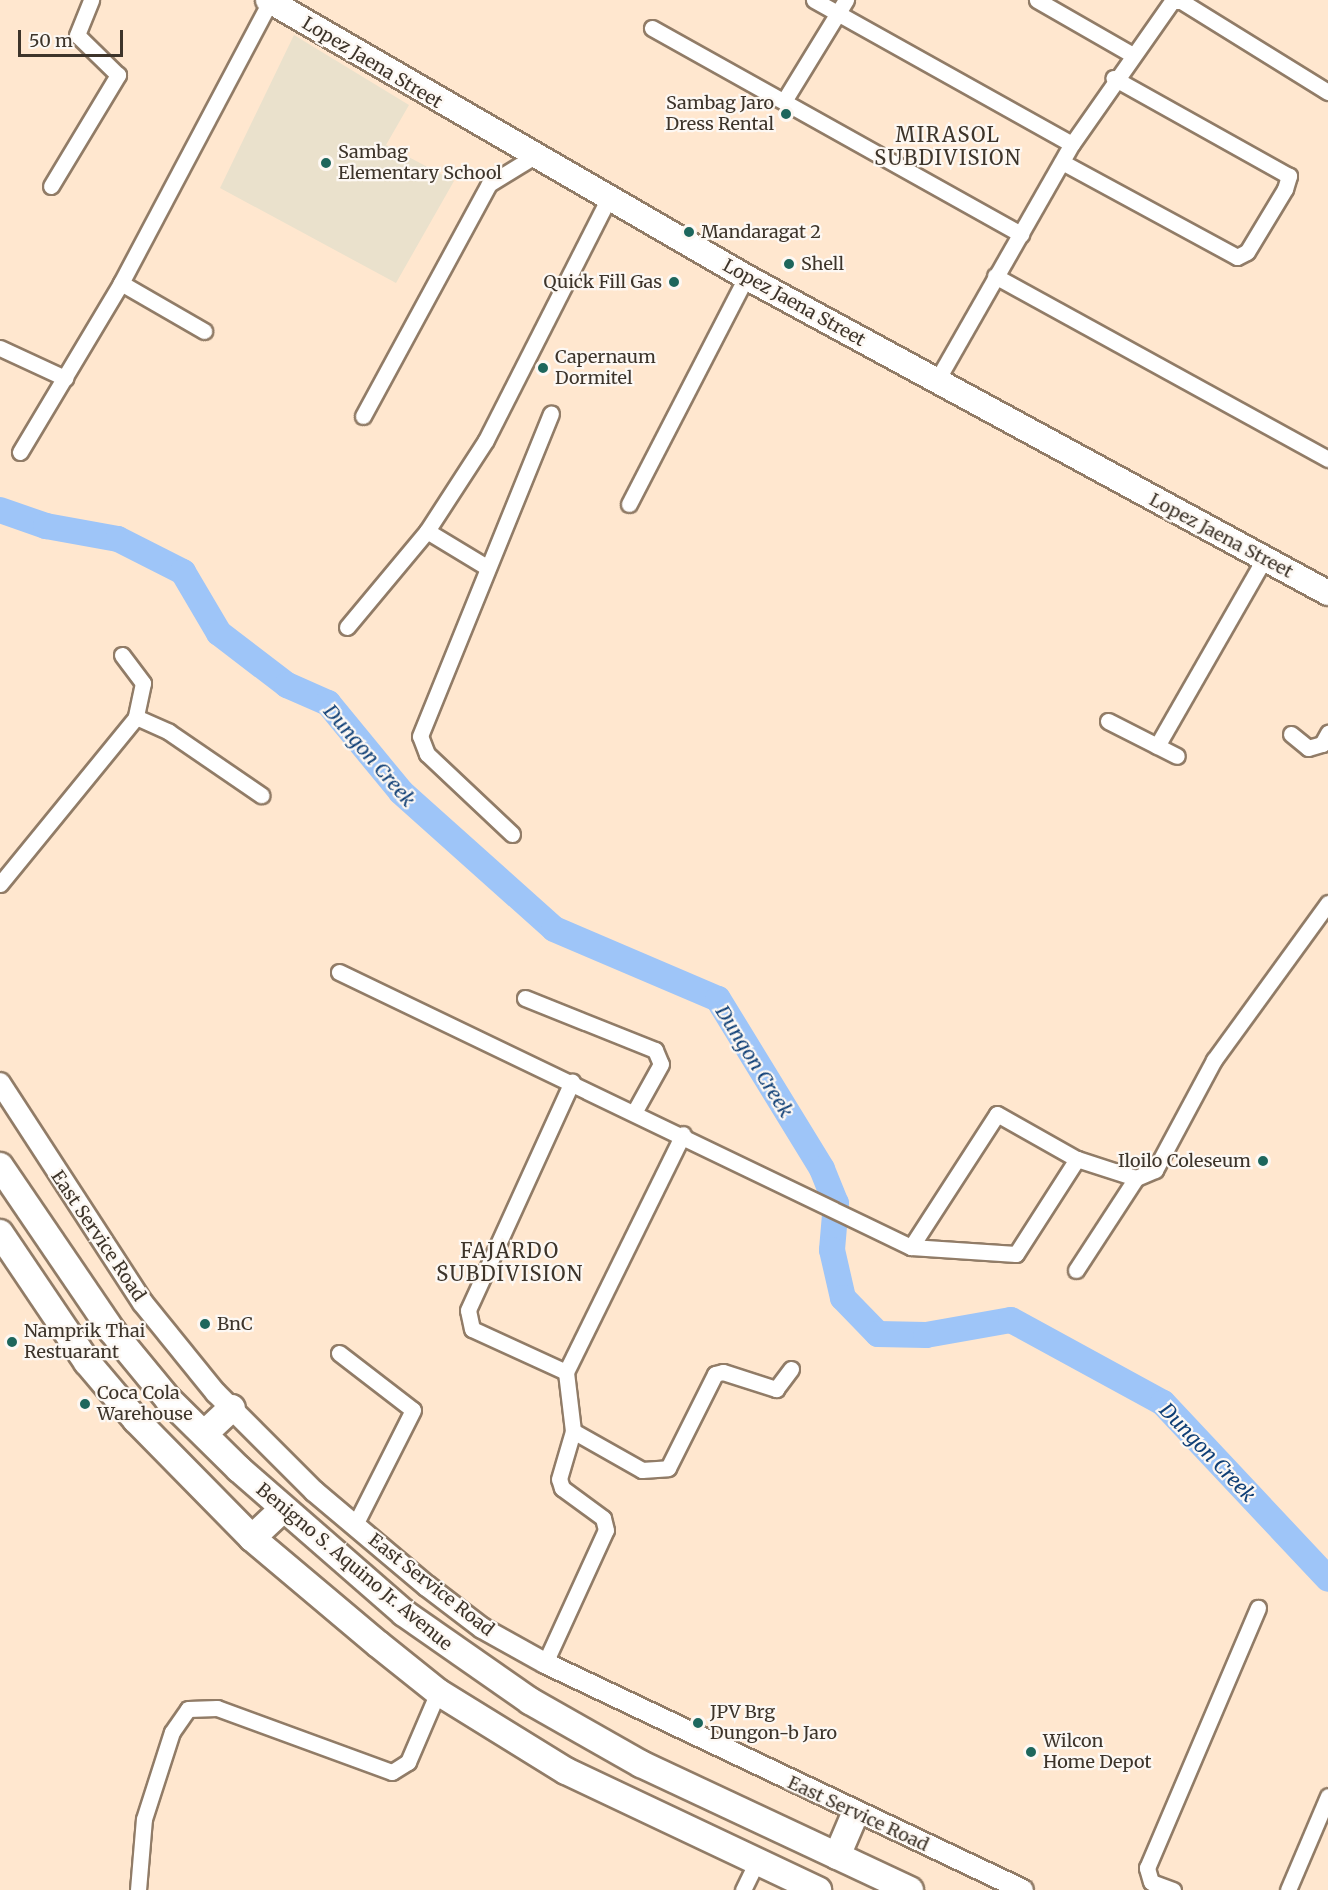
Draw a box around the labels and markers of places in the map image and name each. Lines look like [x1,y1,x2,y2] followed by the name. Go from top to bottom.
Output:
[665,93,774,136] place label: Sambag Jaro Dress Rental
[779,107,793,121] marker: Sambag Jaro Dress Rental
[338,142,502,184] place label: Sambag Elementary School
[319,156,333,170] marker: Sambag Elementary School
[701,221,821,243] place label: Mandaragat 2
[682,225,696,239] marker: Mandaragat 2
[801,253,844,275] place label: Shell
[782,257,796,271] marker: Shell
[544,271,662,293] place label: Quick Fill Gas
[667,275,681,289] marker: Quick Fill Gas
[555,347,656,389] place label: Capernaum Dormitel
[536,361,550,375] marker: Capernaum Dormitel
[1118,1150,1251,1172] place label: Iloilo Coleseum
[1256,1154,1270,1168] marker: Iloilo Coleseum
[217,1313,253,1335] place label: BnC
[198,1317,212,1331] marker: BnC
[24,1321,145,1364] place label: Namprik Thai Restuarant
[5,1335,19,1349] marker: Namprik Thai Restuarant
[97,1383,193,1426] place label: Coca Cola Warehouse
[78,1397,92,1411] marker: Coca Cola Warehouse
[710,1702,837,1744] place label: JPV Brg Dungon-b Jaro
[691,1716,705,1730] marker: JPV Brg Dungon-b Jaro
[1043,1731,1151,1774] place label: Wilcon Home Depot
[1024,1745,1038,1759] marker: Wilcon Home Depot

